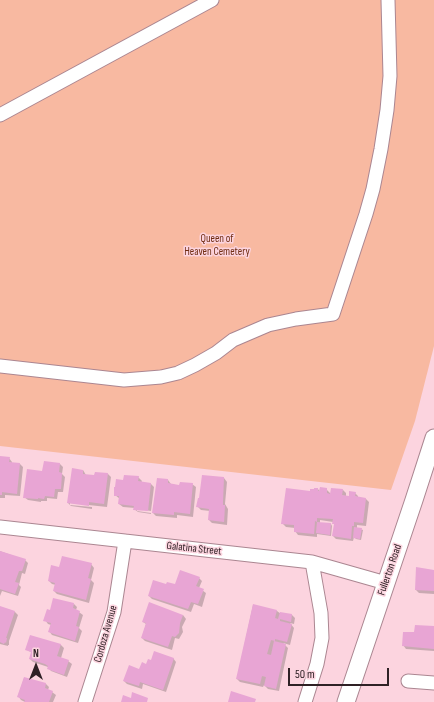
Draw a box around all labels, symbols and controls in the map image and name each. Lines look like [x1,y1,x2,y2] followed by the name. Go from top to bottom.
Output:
[184,232,250,258] park label: Queen of Heaven Cemetery
[166,540,222,558] street label: Galatina Street
[375,543,405,597] street label: Fullerton Road
[92,604,120,664] street label: Cordoza Avenue
[16,646,56,686] north arrow
[33,647,39,660] text: N
[290,660,391,686] scale bar
[295,667,315,682] text: 50 m

